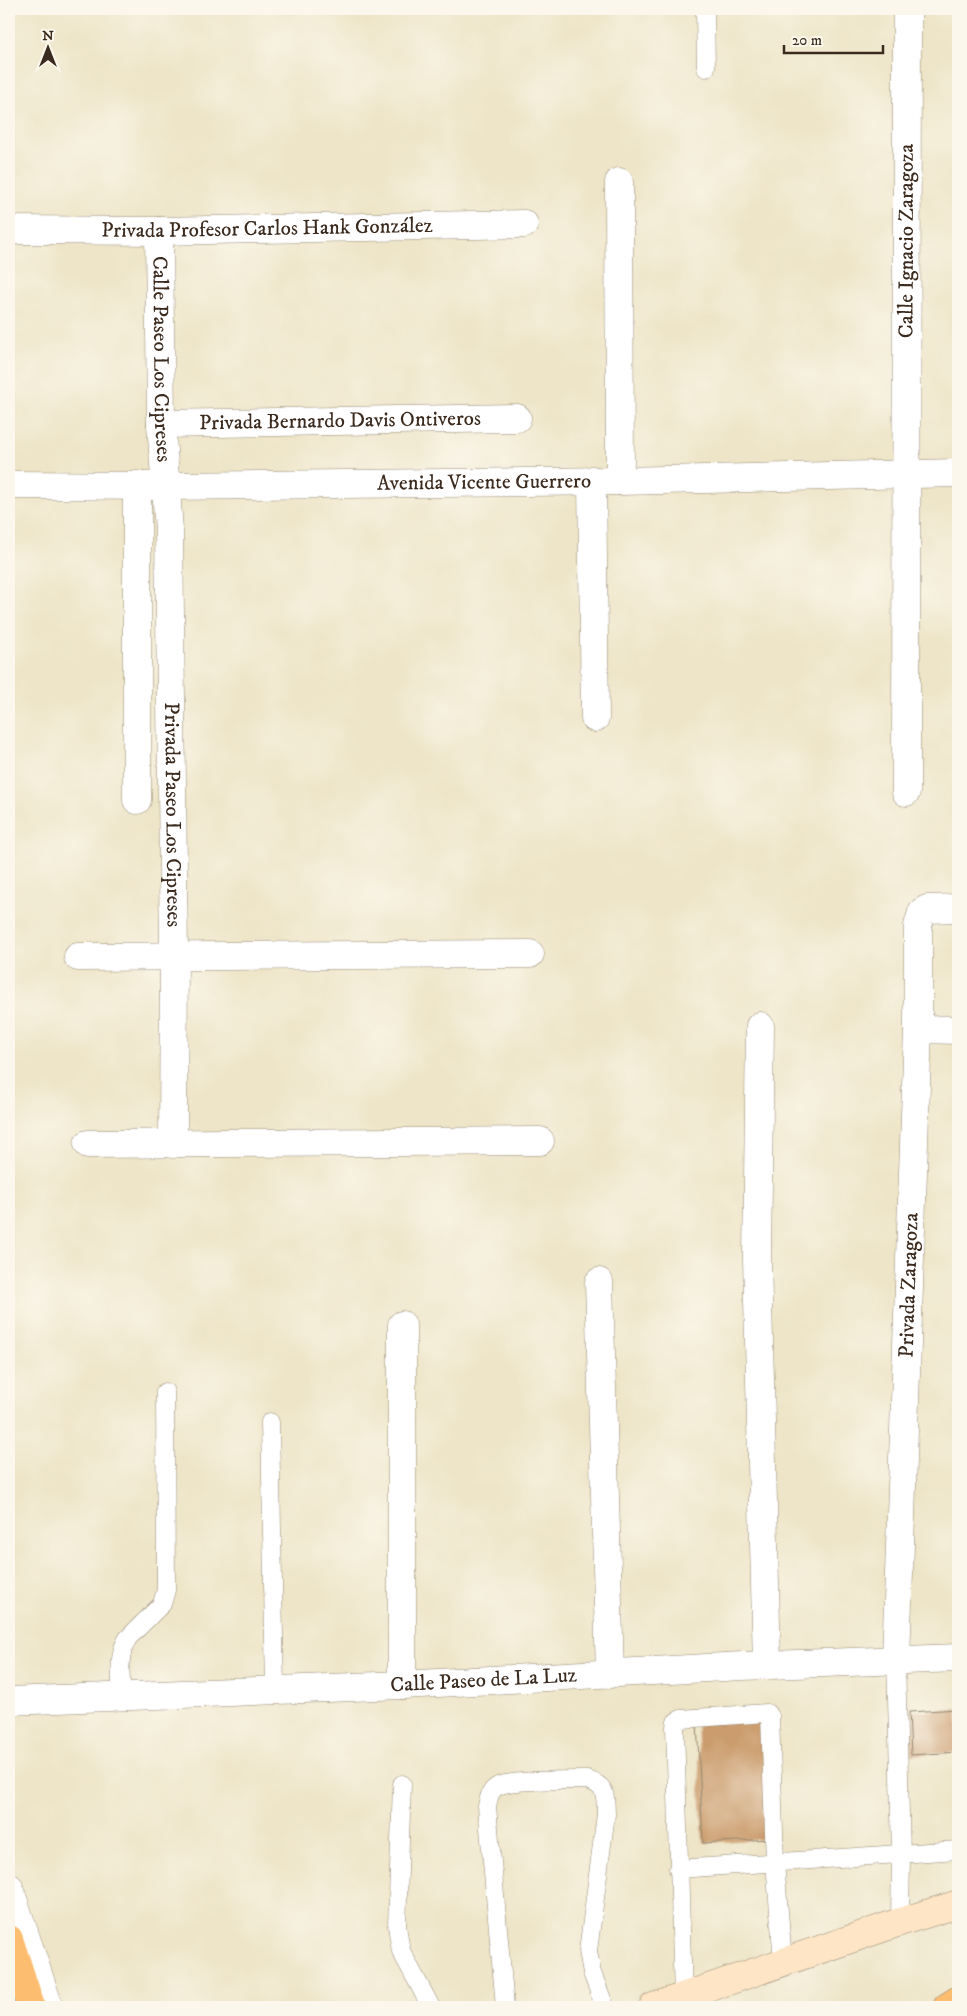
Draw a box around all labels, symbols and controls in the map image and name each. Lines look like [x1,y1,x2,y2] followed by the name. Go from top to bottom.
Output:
[22,22,72,72] north arrow
[784,22,883,54] scale bar
[42,27,54,45] text: N
[792,31,822,50] text: 20 m
[894,144,920,338] street label: Calle Ignacio Zaragoza
[101,213,433,244] street label: Privada Profesor Carlos Hank González
[146,256,177,463] street label: Calle Paseo Los Cipreses
[199,406,481,436] street label: Privada Bernardo Davis Ontiveros
[377,468,591,497] street label: Avenida Vicente Guerrero
[158,702,187,927] street label: Privada Paseo Los Cipreses
[894,1212,925,1358] street label: Privada Zaragoza
[390,1662,578,1698] street label: Calle Paseo de La Luz

